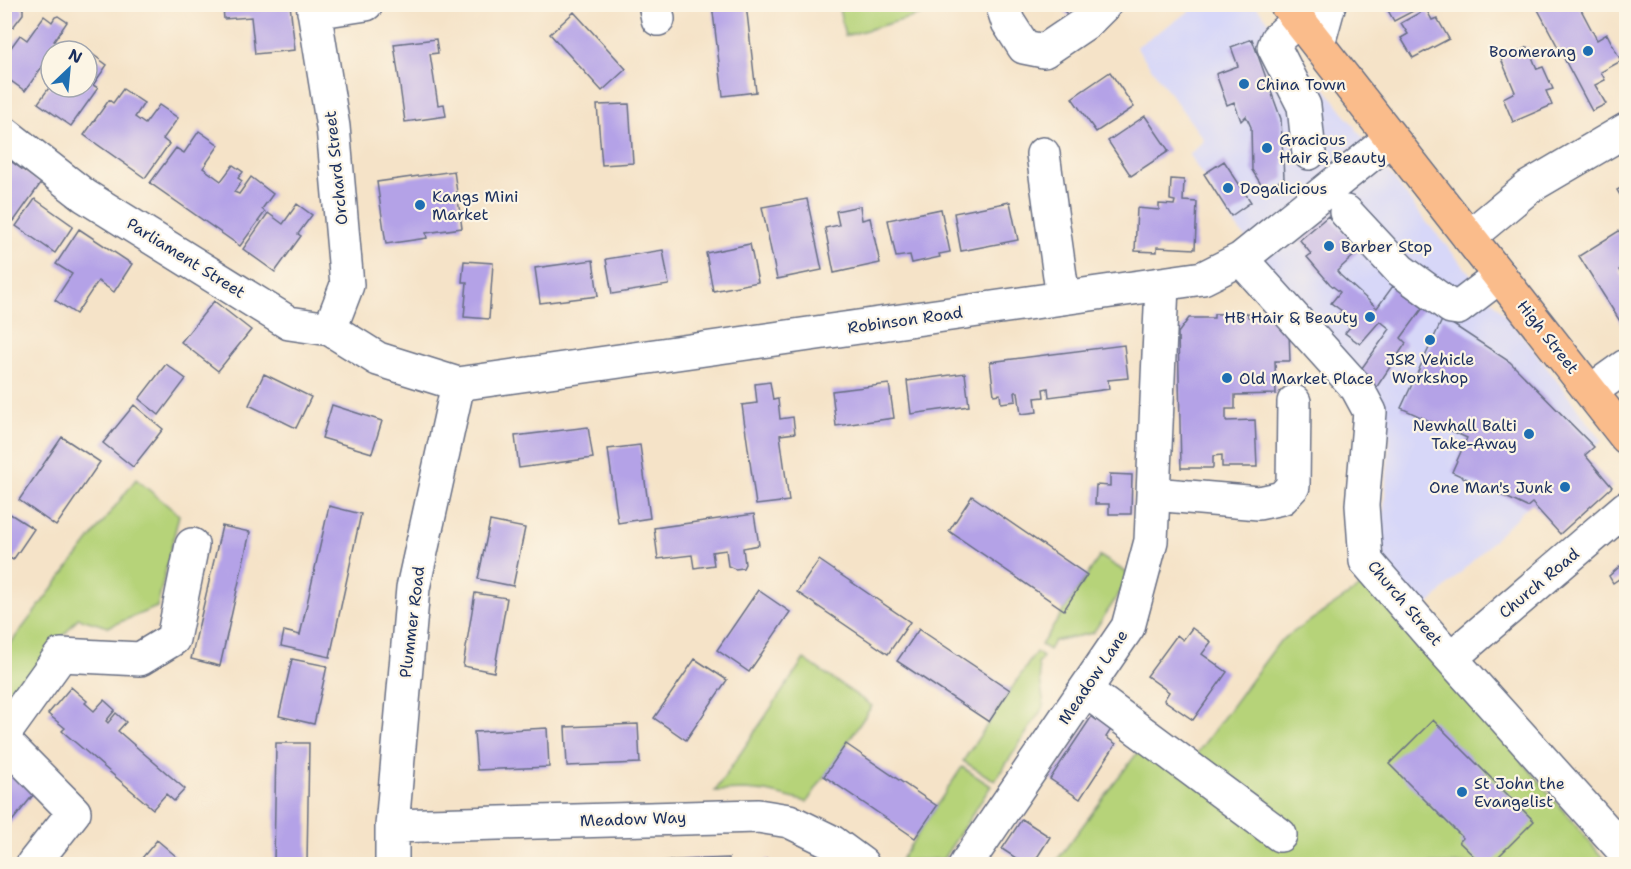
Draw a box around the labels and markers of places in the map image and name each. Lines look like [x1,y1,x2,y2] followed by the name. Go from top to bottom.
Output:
[1489,41,1576,62] place label: Boomerang
[1581,44,1595,58] marker: Boomerang
[1256,74,1346,95] place label: China Town
[1237,77,1251,91] marker: China Town
[1279,129,1386,168] place label: Gracious Hair & Beauty
[1260,141,1274,155] marker: Gracious Hair & Beauty
[1240,178,1327,199] place label: Dogalicious
[1221,181,1235,195] marker: Dogalicious
[432,186,518,225] place label: Kangs Mini Market
[413,198,427,212] marker: Kangs Mini Market
[1341,236,1432,257] place label: Barber Stop
[1322,239,1336,253] marker: Barber Stop
[1224,307,1358,328] place label: HB Hair & Beauty
[1363,310,1377,324] marker: HB Hair & Beauty
[1423,333,1437,347] marker: JSR Vehicle Workshop
[1386,349,1474,388] place label: JSR Vehicle Workshop
[1239,368,1374,389] place label: Old Market Place
[1220,371,1234,385] marker: Old Market Place
[1413,415,1517,454] place label: Newhall Balti Take-Away
[1522,427,1536,441] marker: Newhall Balti Take-Away
[1429,477,1553,498] place label: One Man's Junk
[1558,480,1572,494] marker: One Man's Junk
[1474,773,1565,812] place label: St John the Evangelist
[1455,785,1469,799] marker: St John the Evangelist

